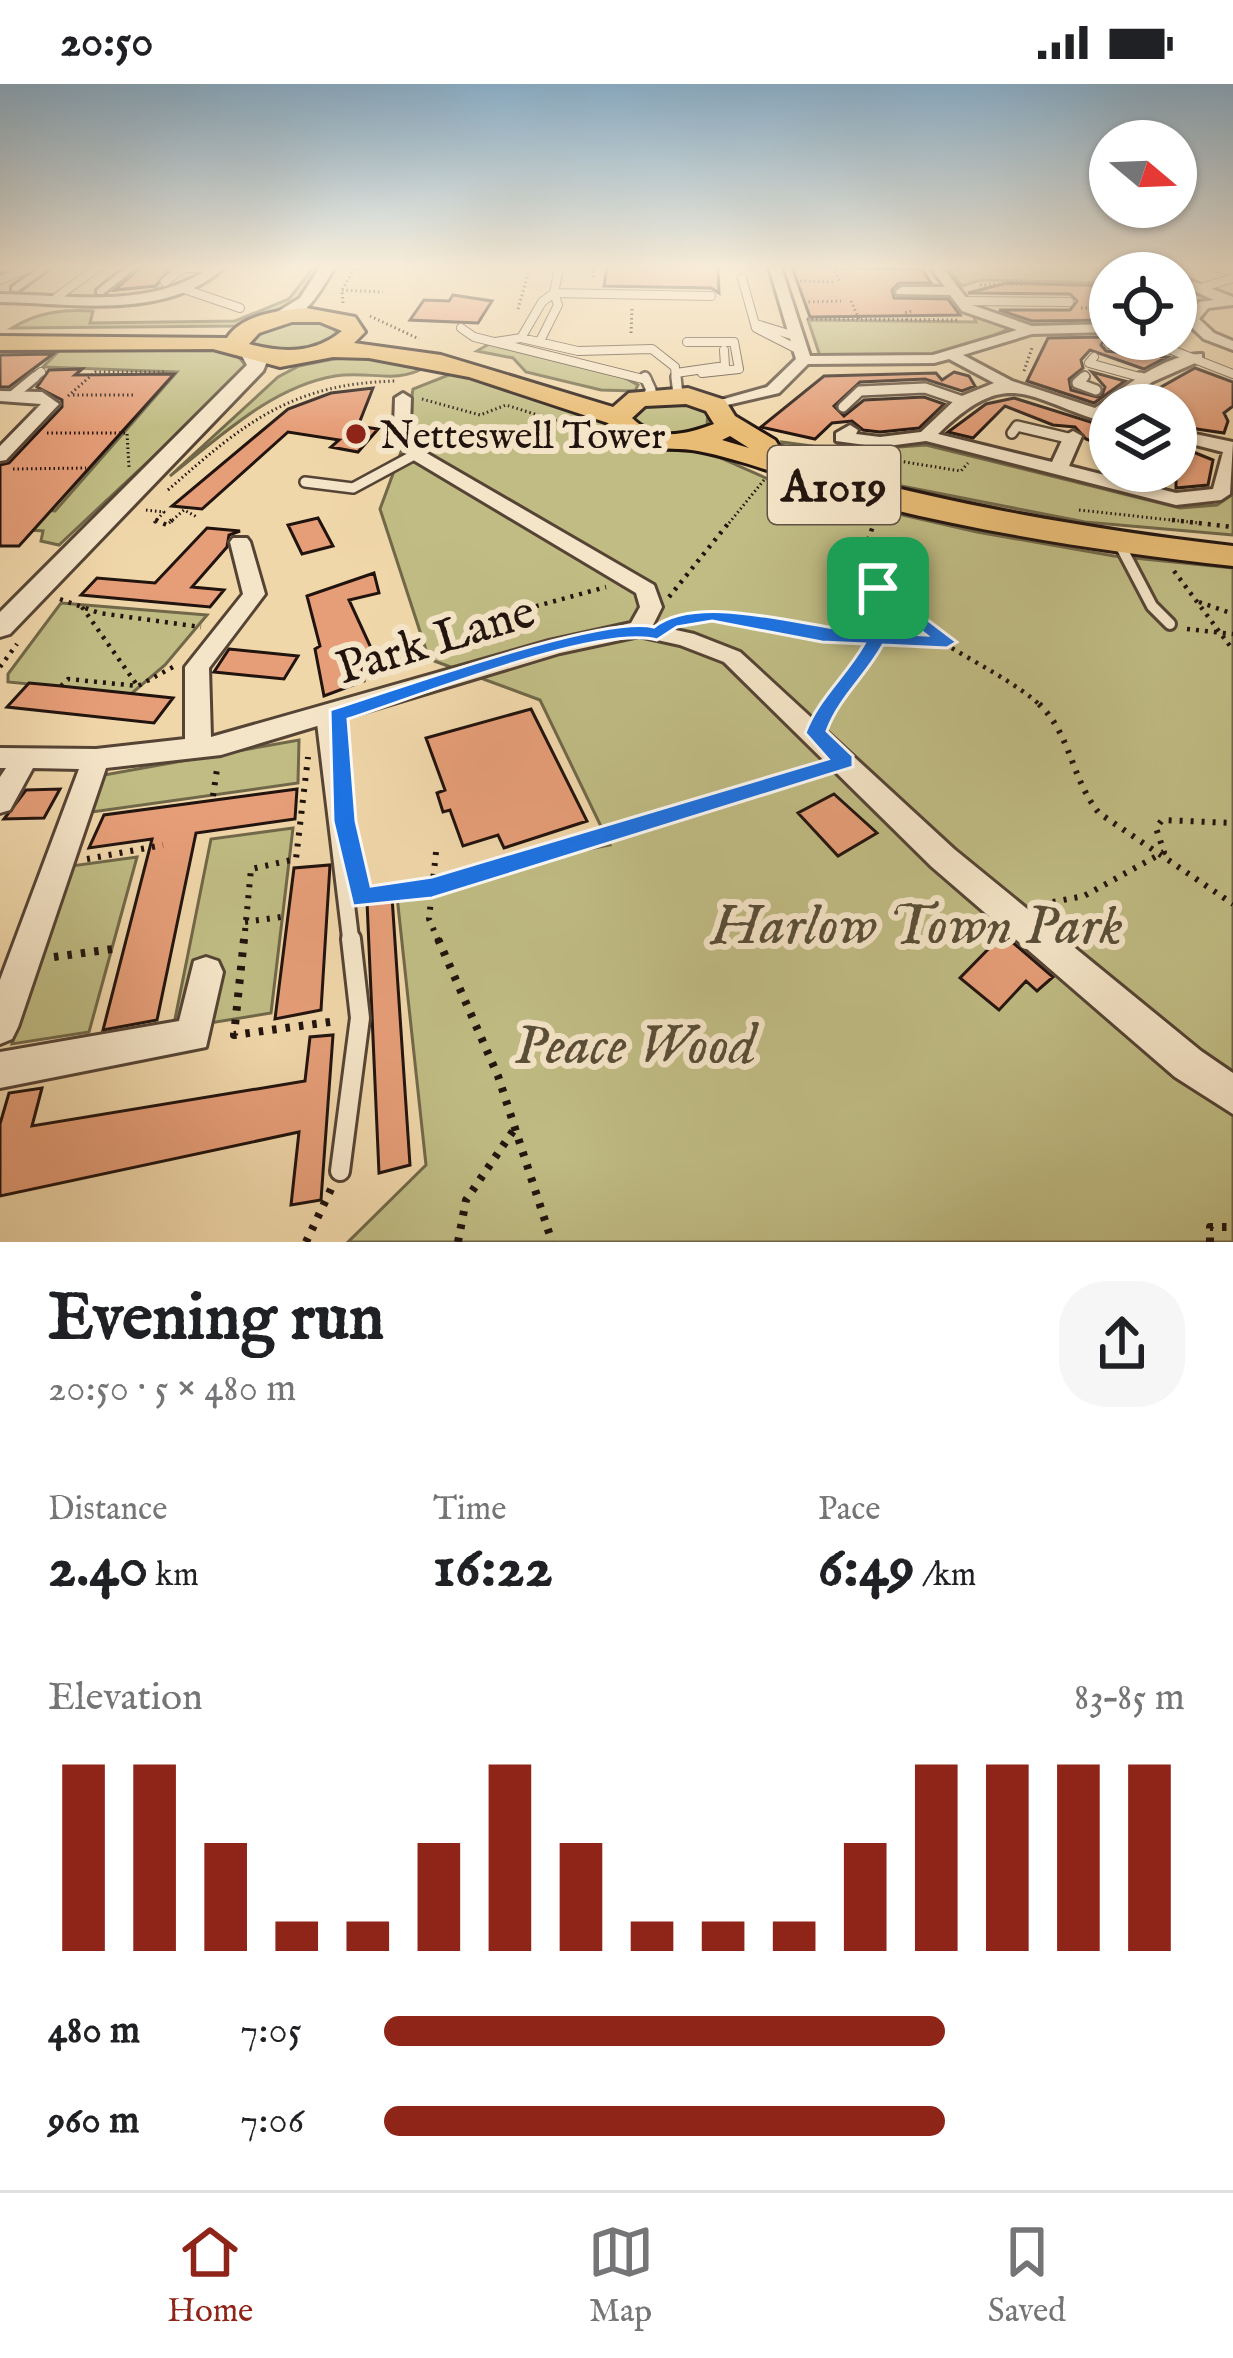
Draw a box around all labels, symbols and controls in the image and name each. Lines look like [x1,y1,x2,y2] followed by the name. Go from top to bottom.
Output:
[60,14,153,71] text: 20:50
[1089,120,1197,228] north arrow
[1089,120,1197,492] map controls
[1089,252,1197,360] button: locate
[1089,384,1197,492] button: layers
[380,413,665,462] place label: Netteswell Tower
[343,421,369,447] marker: Netteswell Tower
[768,446,900,524] road number: A1019
[827,537,929,639] pin
[845,555,911,621] icon: arrive
[330,583,543,700] street label: Park Lane
[709,891,1123,964] park label: Harlow Town Park
[514,1011,759,1084] park label: Peace Wood
[48,1278,384,1362] text: Evening run
[1059,1281,1185,1407] button: share
[48,1365,296,1414] text: 20:50 · 5 × 480 m
[48,1489,167,1531] text: Distance
[433,1489,506,1531] text: Time
[818,1489,880,1531] text: Pace
[48,1531,148,1607] text: 2.40
[433,1531,553,1607] text: 16:22
[818,1531,915,1607] text: 6:49
[148,1555,199,1597] text: km
[915,1555,976,1597] text: /km
[48,1674,203,1723] text: Elevation
[1074,1674,1185,1723] text: 83–85 m
[48,2007,140,2056] text: 480 m
[240,2007,302,2056] text: 7:05
[48,2097,139,2146] text: 960 m
[240,2097,304,2146] text: 7:06
[167,2219,253,2333] tab: Home
[588,2219,654,2333] tab: Map
[988,2219,1066,2333] tab: Saved

